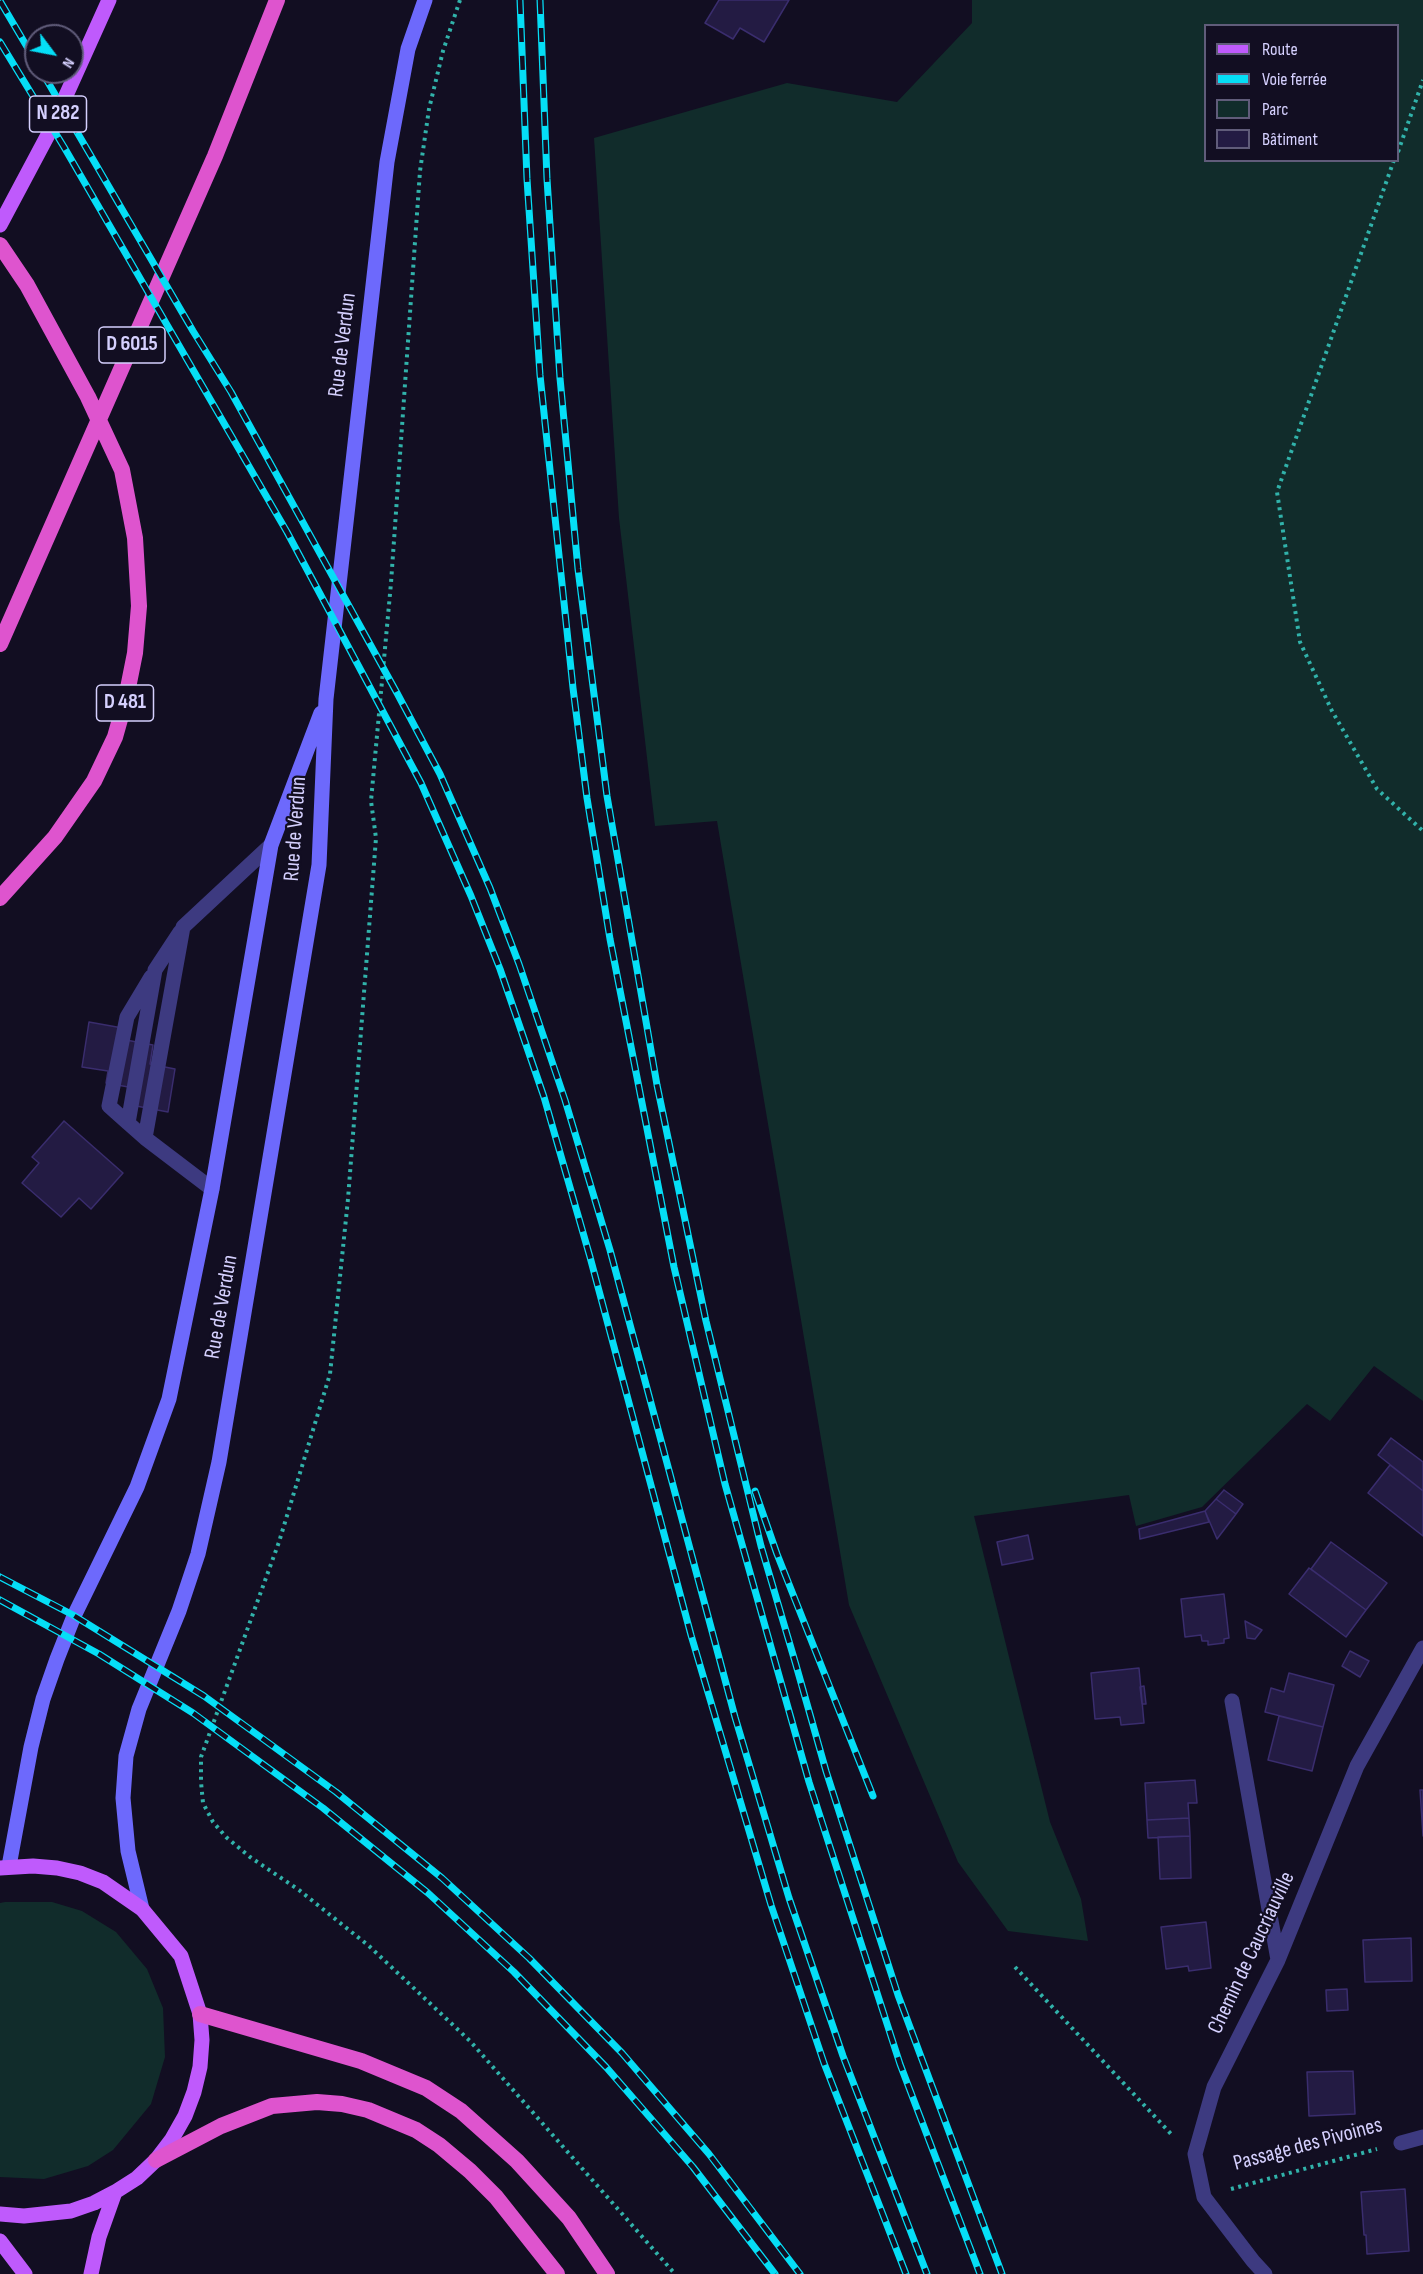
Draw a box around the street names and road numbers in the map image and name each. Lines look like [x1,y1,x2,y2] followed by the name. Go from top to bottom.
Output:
[29,96,86,132] road number: N 282
[323,291,363,399] street label: Rue de Verdun
[99,327,165,363] road number: D 6015
[96,685,154,721] road number: D 481
[279,776,313,882] street label: Rue de Verdun
[200,1253,244,1361] street label: Rue de Verdun
[1203,1868,1301,2038] street label: Chemin de Caucriauville
[1231,2112,1385,2178] street label: Passage des Pivoines

